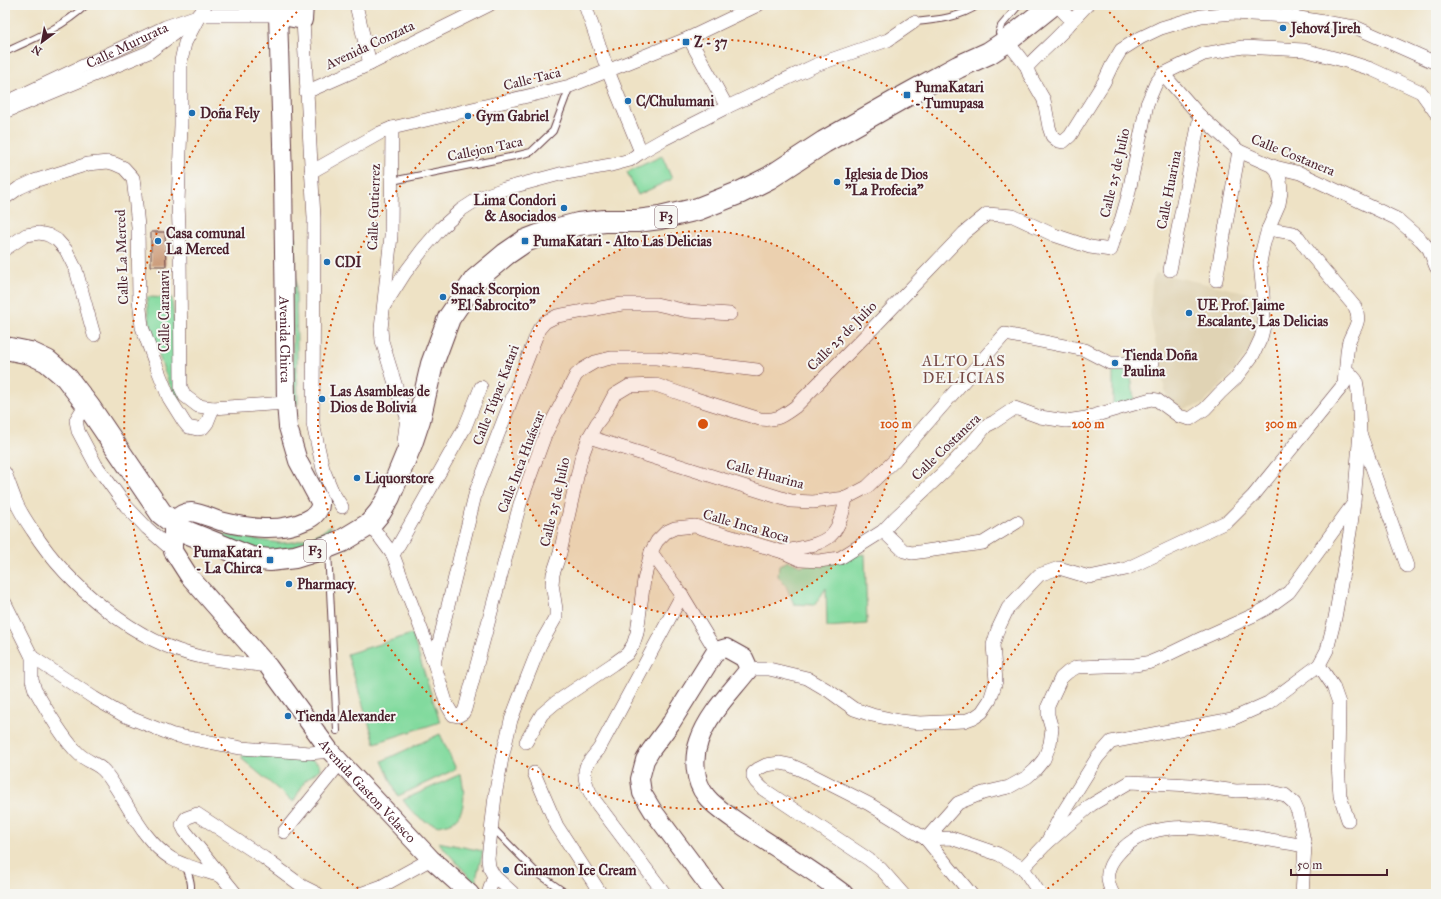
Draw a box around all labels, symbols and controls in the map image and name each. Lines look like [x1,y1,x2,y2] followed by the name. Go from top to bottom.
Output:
[322,17,417,73] street label: Avenida Conzata
[83,18,171,72] street label: Calle Mururata
[1289,20,1361,38] place label: Jehová Jireh
[22,22,62,62] north arrow
[1278,23,1288,33] marker: Jehová Jireh
[694,34,728,52] place label: Z - 37
[681,37,691,47] marker: Z - 37
[29,42,44,58] text: N
[502,64,562,94] street label: Calle Taca
[915,79,985,113] place label: PumaKatari - Tumupasa
[902,90,912,100] marker: PumaKatari - Tumupasa
[636,93,714,110] place label: C/Chulumani
[623,96,633,106] marker: C/Chulumani
[200,105,261,123] place label: Doña Fely
[187,108,197,118] marker: Doña Fely
[476,108,550,126] place label: Gym Gabriel
[463,111,473,121] marker: Gym Gabriel
[1096,126,1135,220] street label: Calle 25 de Julio
[1249,130,1338,180] street label: Calle Costanera
[446,133,524,165] street label: Callejon Taca
[1153,149,1185,231] street label: Calle Huarina
[364,163,384,251] street label: Calle Gutierrez
[845,166,928,199] place label: Iglesia de Dios "La Profecia"
[832,177,842,187] marker: Iglesia de Dios "La Profecia"
[474,192,556,225] place label: Lima Condori & Asociados
[559,203,569,213] marker: Lima Condori & Asociados
[655,206,677,228] road number: F3
[112,209,132,305] street label: Calle La Merced
[166,225,246,258] place label: Casa comunal La Merced
[533,233,712,250] place label: PumaKatari - Alto Las Delicias
[153,236,163,246] marker: Casa comunal La Merced
[520,236,530,246] marker: PumaKatari - Alto Las Delicias
[335,254,361,271] place label: CDI
[322,257,332,267] marker: CDI
[156,270,173,352] street label: Calle Caranavi
[451,281,540,314] place label: Snack Scorpion "El Sabrocito"
[438,292,448,302] marker: Snack Scorpion "El Sabrocito"
[276,295,294,383] street label: Avenida Chirca
[1197,297,1328,330] place label: UE Prof. Jaime Escalante, Las Delicias
[804,298,881,375] street label: Calle 25 de Julio
[1184,308,1194,318] marker: UE Prof. Jaime Escalante, Las Delicias
[469,342,523,448] street label: Calle Túpac Katari
[1122,347,1199,380] place label: Tienda Doña Paulina
[921,352,1006,387] district label: ALTO LAS DELICIAS
[1110,358,1120,368] marker: Tienda Doña Paulina
[330,383,430,416] place label: Las Asambleas de Dios de Bolivia
[317,394,327,404] marker: Las Asambleas de Dios de Bolivia
[494,408,549,515] street label: Calle Inca Huáscar
[908,410,984,484] street label: Calle Costanera
[696,417,710,431] centre of rings
[880,417,913,431] text: 100 m
[1072,417,1105,431] text: 200 m
[1265,417,1298,432] text: 300 m
[536,455,575,549] street label: Calle 25 de Julio
[724,455,806,493] street label: Calle Huarina
[365,470,434,488] place label: Liquorstore
[352,473,362,483] marker: Liquorstore
[701,506,791,546] street label: Calle Inca Roca
[304,540,326,562] road number: F3
[193,544,263,577] place label: PumaKatari - La Chirca
[265,555,275,565] marker: PumaKatari - La Chirca
[297,576,356,594] place label: Pharmacy
[284,579,294,589] marker: Pharmacy
[295,708,396,725] place label: Tienda Alexander
[283,711,293,721] marker: Tienda Alexander
[315,735,420,846] street label: Avenida Gaston Velasco
[1291,851,1387,877] scale bar
[1297,858,1322,872] text: 50 m
[514,862,637,879] place label: Cinnamon Ice Cream
[501,865,511,875] marker: Cinnamon Ice Cream

